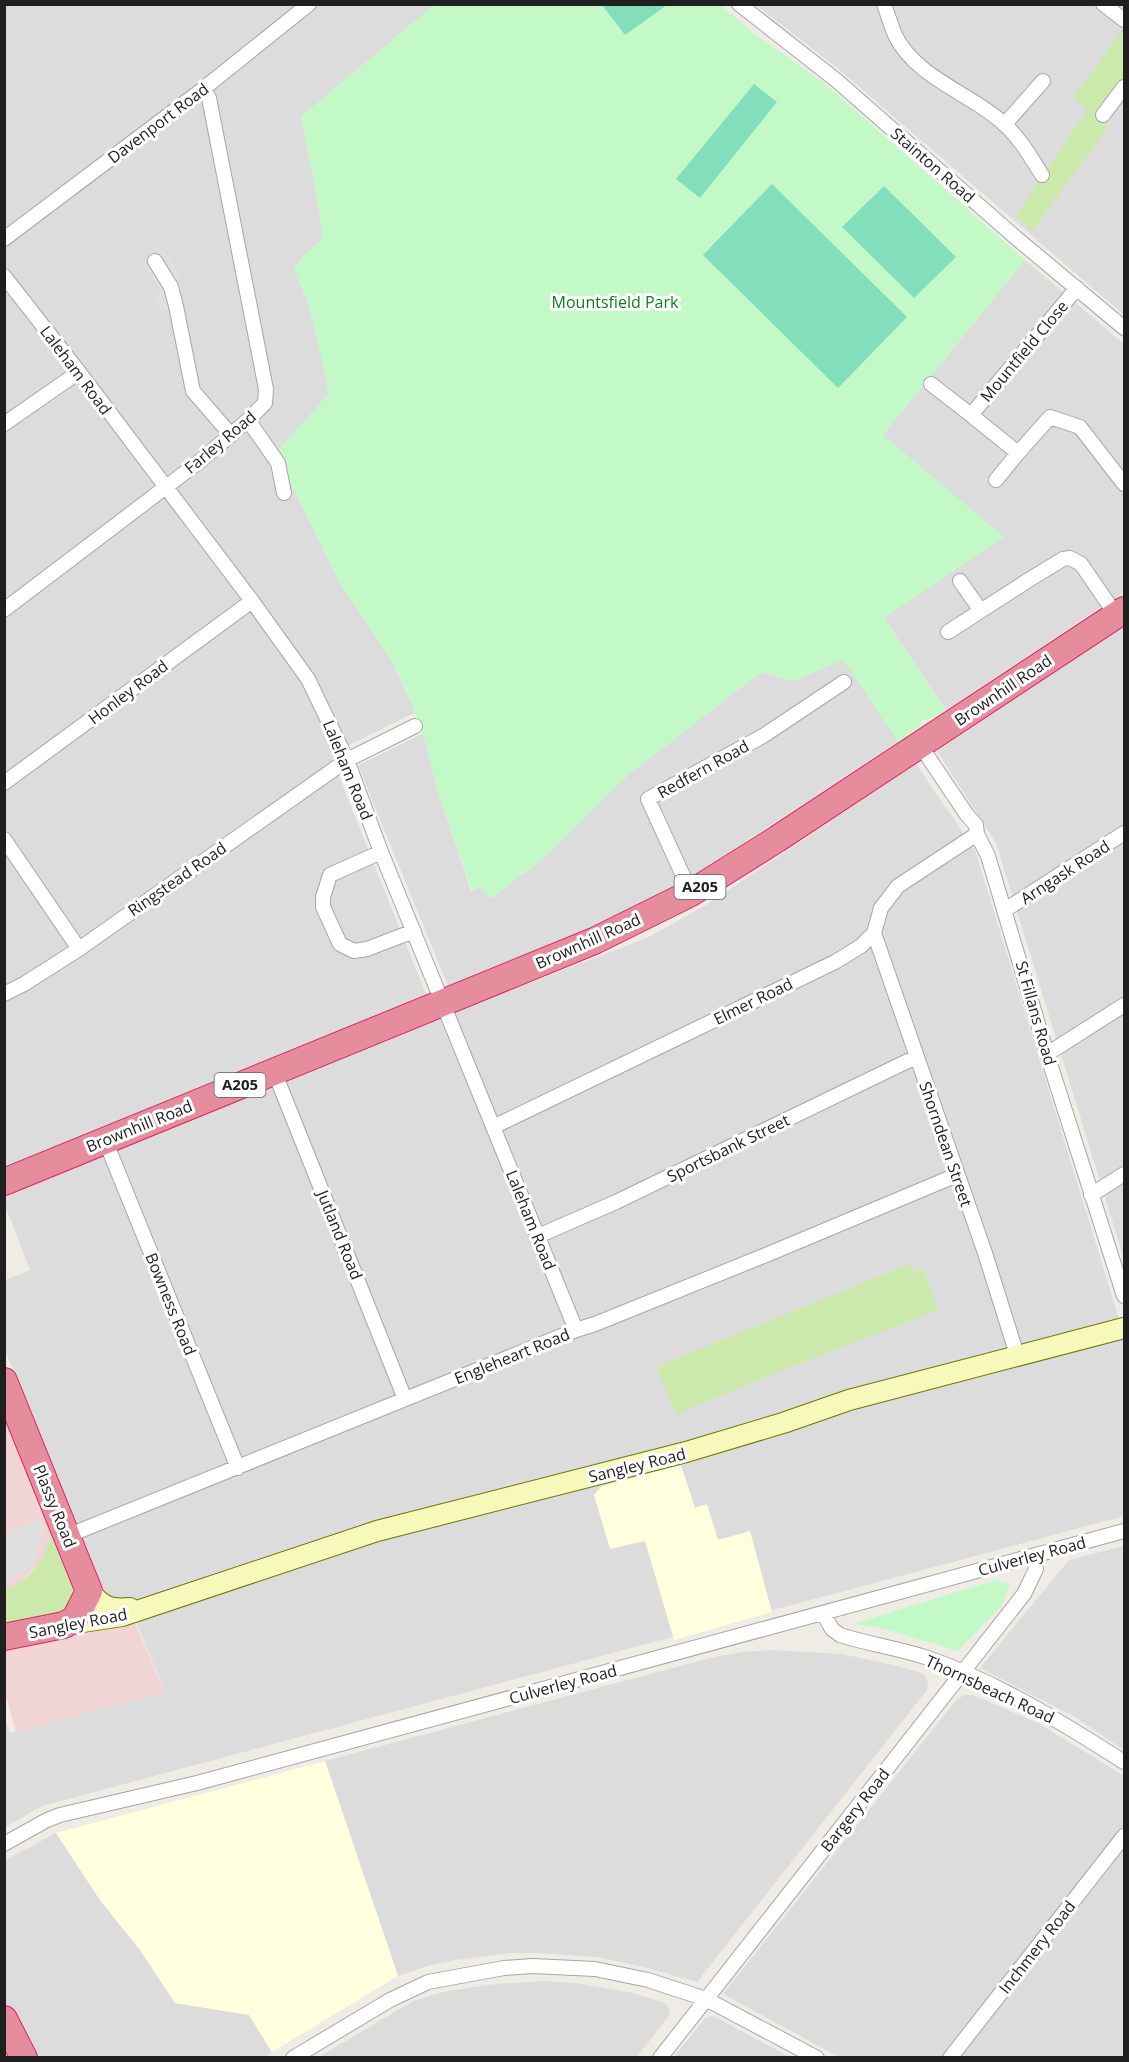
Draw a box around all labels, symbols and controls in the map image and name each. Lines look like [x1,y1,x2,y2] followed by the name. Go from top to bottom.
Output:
[103,78,213,168] street label: Davenport Road
[886,122,980,208] street label: Stainton Road
[552,291,679,313] park label: Mountsfield Park
[975,296,1073,406] street label: Mountfield Close
[35,321,117,419] street label: Laleham Road
[180,406,260,478] street label: Farley Road
[950,649,1056,731] street label: Brownhill Road
[84,655,172,729] street label: Honley Road
[318,717,378,823] street label: Laleham Road
[653,735,753,803] street label: Redfern Road
[1016,835,1114,909] street label: Arngask Road
[123,837,231,921] street label: Ringstead Road
[674,875,726,899] road number: A205
[532,908,644,974] street label: Brownhill Road
[1011,958,1061,1068] street label: St Fillans Road
[710,972,796,1030] street label: Elmer Road
[214,1073,266,1097] road number: A205
[914,1079,978,1210] street label: Shorndean Street
[83,1095,195,1157] street label: Brownhill Road
[663,1109,793,1187] street label: Sportsbank Street
[501,1167,561,1273] street label: Laleham Road
[311,1185,368,1283] street label: Jutland Road
[140,1249,202,1359] street label: Bowness Road
[451,1323,573,1389] street label: Engleheart Road
[586,1442,688,1488] street label: Sangley Road
[28,1461,82,1551] street label: Plassy Road
[976,1531,1088,1581] street label: Culverley Road
[27,1603,129,1643] street label: Sangley Road
[922,1650,1058,1728] street label: Thornsbeach Road
[507,1659,619,1709] street label: Culverley Road
[815,1764,895,1856] street label: Bargery Road
[994,1896,1080,1998] street label: Inchmery Road

